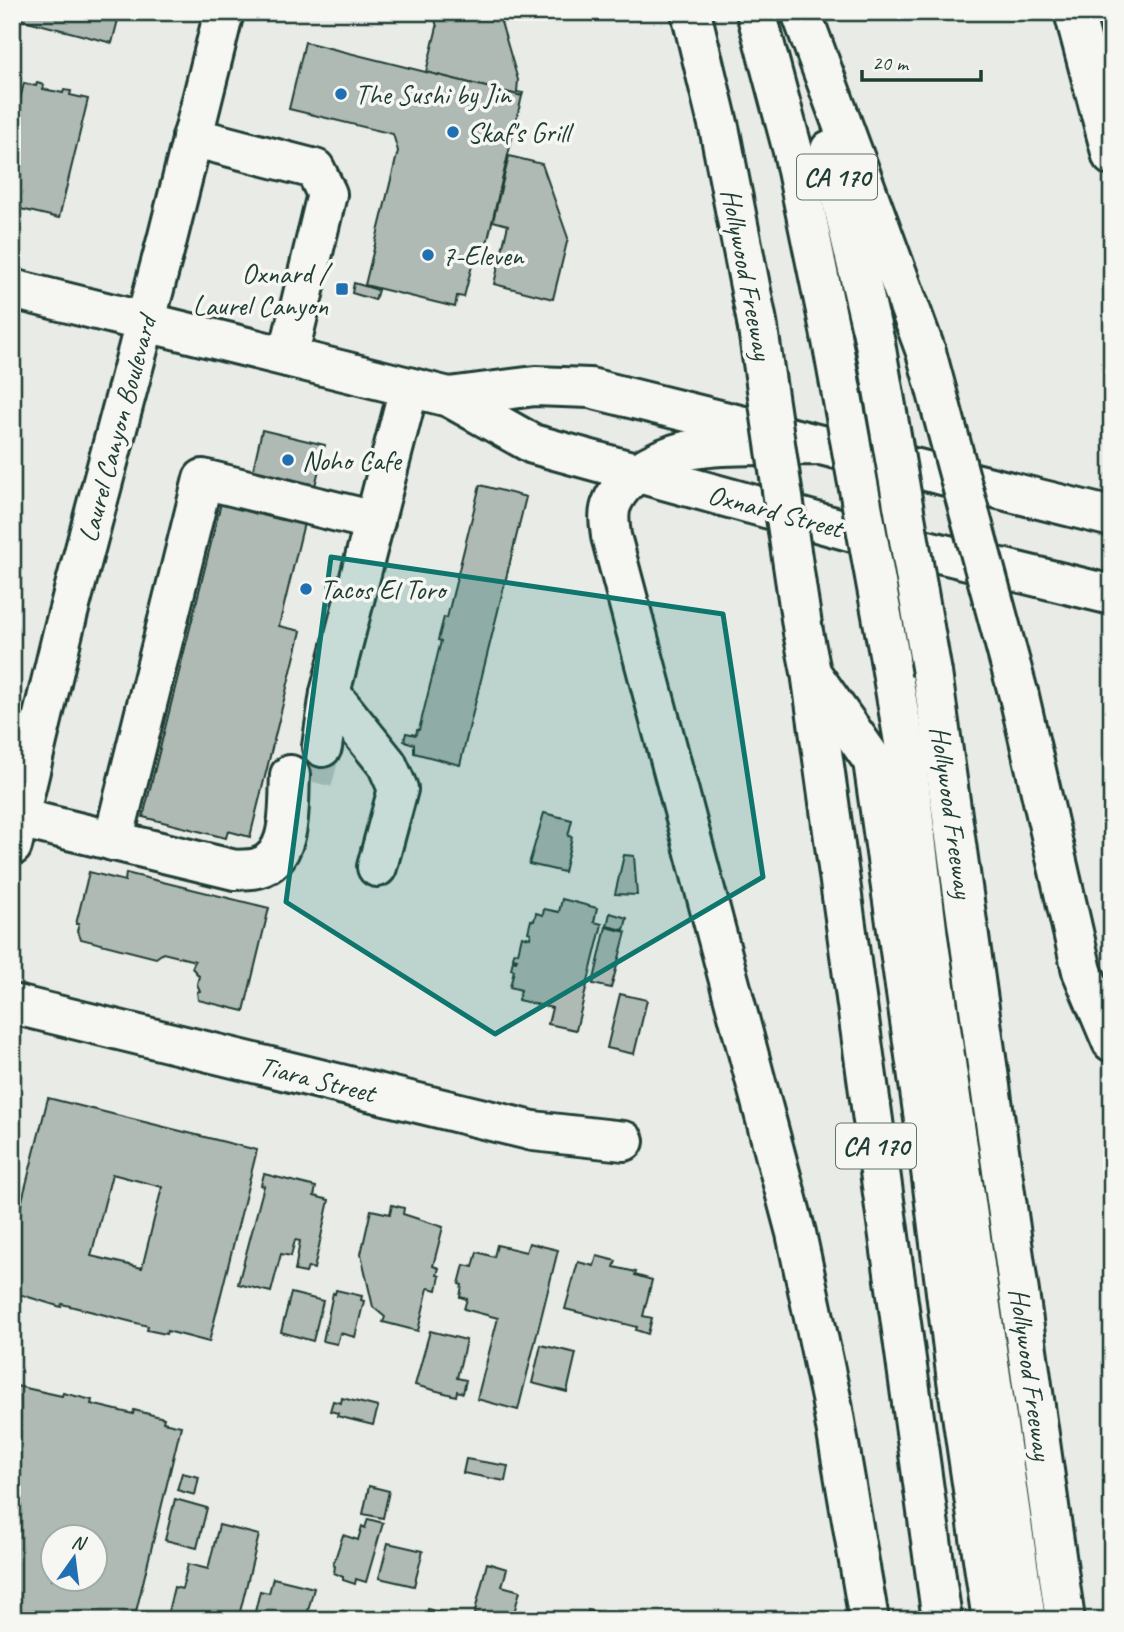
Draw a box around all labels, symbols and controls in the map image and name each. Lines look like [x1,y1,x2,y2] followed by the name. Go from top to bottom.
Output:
[862,38,981,82] scale bar
[872,50,910,76] text: 20 m
[355,77,512,112] place label: The Sushi by Jin
[333,86,349,102] marker: The Sushi by Jin
[467,115,575,150] place label: Skaf's Grill
[445,124,461,140] marker: Skaf's Grill
[797,154,877,200] road number: CA 170
[713,186,781,365] street label: Hollywood Freeway
[442,238,525,273] place label: 7-Eleven
[420,247,436,263] marker: 7-Eleven
[193,256,334,323] place label: Oxnard / Laurel Canyon
[334,281,350,297] marker: Oxnard / Laurel Canyon
[70,308,165,546] street label: Laurel Canyon Boulevard
[302,443,402,478] place label: Noho Cafe
[280,452,296,468] marker: Noho Cafe
[704,476,849,546] street label: Oxnard Street
[320,572,448,607] place label: Tacos El Toro
[298,581,314,597] marker: Tacos El Toro
[923,724,982,903] street label: Hollywood Freeway
[255,1048,381,1111] street label: Tiara Street
[836,1124,916,1168] road number: CA 170
[1002,1286,1061,1465] street label: Hollywood Freeway
[38,1524,108,1594] north arrow
[69,1529,90,1556] text: N

